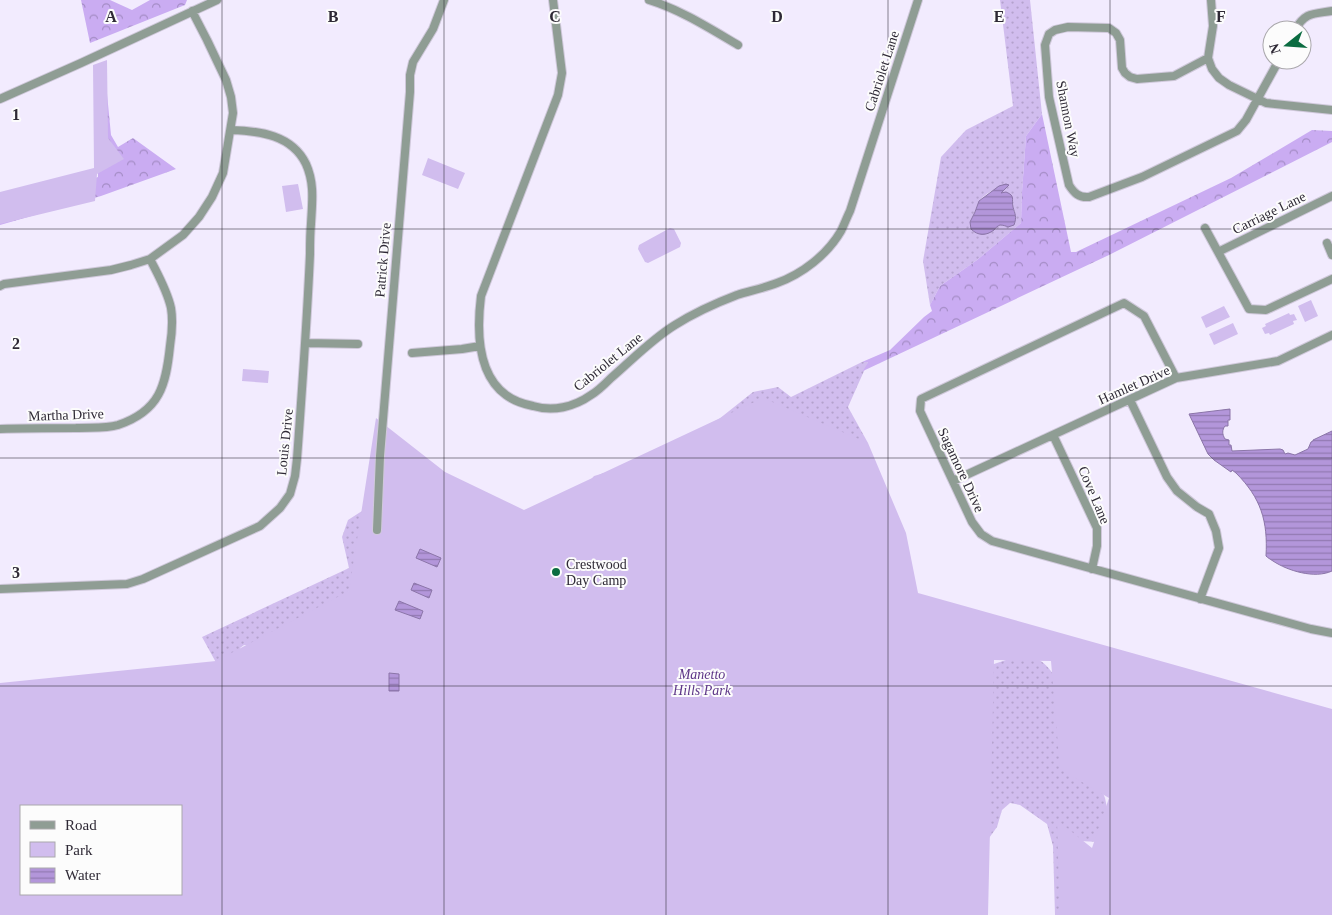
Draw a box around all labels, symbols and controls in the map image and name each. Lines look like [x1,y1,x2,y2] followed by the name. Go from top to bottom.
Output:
[105,8,117,25] text: A
[328,8,339,25] text: B
[549,8,561,25] text: C
[771,8,783,25] text: D
[994,8,1004,25] text: E
[1216,8,1226,25] text: F
[1262,20,1312,70] north arrow
[862,29,902,113] street label: Cabriolet Lane
[1266,42,1284,56] text: N
[1053,80,1083,158] street label: Shannon Way
[12,106,20,123] text: 1
[1230,189,1308,237] street label: Carriage Lane
[372,222,394,298] street label: Patrick Drive
[571,330,645,394] street label: Cabriolet Lane
[12,335,20,352] text: 2
[1096,363,1172,407] street label: Hamlet Drive
[28,406,104,424] street label: Martha Drive
[274,408,296,476] street label: Louis Drive
[935,425,987,515] street label: Sagamore Drive
[1075,464,1113,526] street label: Cove Lane
[566,557,627,588] place label: Crestwood Day Camp
[12,564,20,581] text: 3
[550,566,562,578] marker: Crestwood Day Camp
[672,667,732,698] park label: Manetto Hills Park
[20,805,182,895] legend
[65,817,97,833] text: Road
[65,842,93,858] text: Park
[65,867,100,883] text: Water

